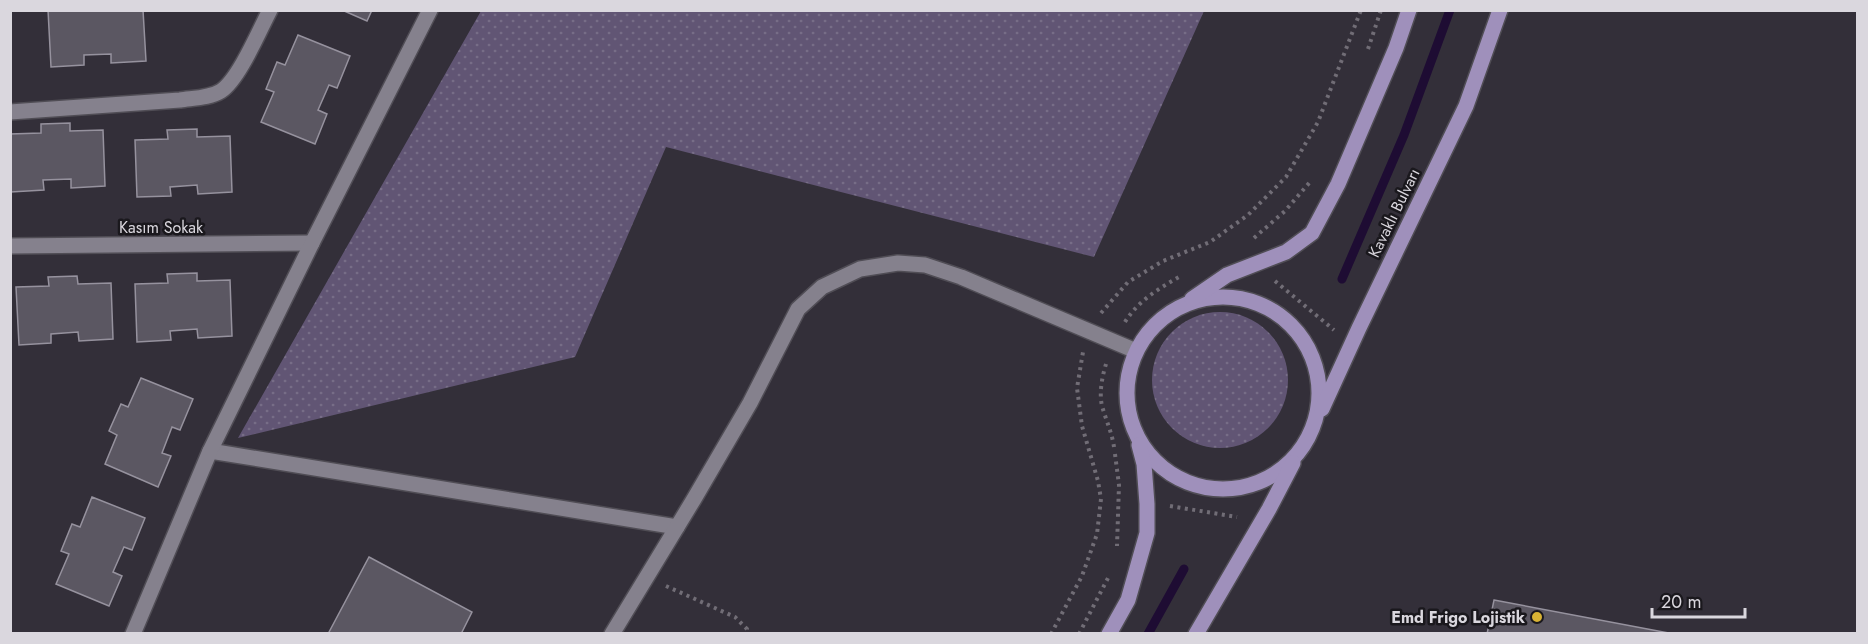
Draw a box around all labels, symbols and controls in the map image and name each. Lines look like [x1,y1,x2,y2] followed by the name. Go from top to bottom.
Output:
[1363,165,1425,261] street label: Kavaklı Bulvarı
[119,216,204,239] street label: Kasım Sokak
[1652,581,1745,619] scale bar
[1661,589,1701,615] text: 20 m
[1391,606,1526,629] place label: Emd Frigo Lojistik
[1530,610,1544,624] marker: Emd Frigo Lojistik

